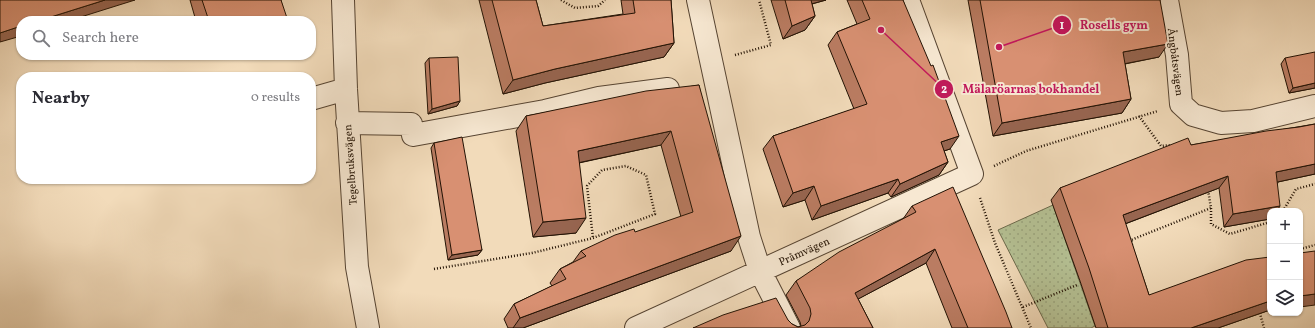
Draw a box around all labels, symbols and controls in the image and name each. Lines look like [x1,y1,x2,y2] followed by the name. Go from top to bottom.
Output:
[1052,13,1156,37] callout: Rosells gym
[16,16,316,60] search box
[1060,18,1065,34] text: 1
[1080,18,1148,34] text: Rosells gym
[30,27,52,49] icon: search
[1163,27,1186,97] street label: Ångbåtsvägen
[62,28,139,49] text: Search here
[934,77,1107,101] callout: Mälaröarnas bokhandel
[941,82,947,98] text: 2
[963,82,1099,98] text: Mälaröarnas bokhandel
[32,87,90,110] text: Nearby
[251,89,300,107] text: 0 results
[341,124,362,206] street label: Tegelbruksvägen
[1267,208,1303,316] map controls
[1267,208,1303,244] button: +
[777,234,833,270] street label: Pråmvägen
[1267,244,1303,280] button: −
[1267,280,1303,316] button: layers

